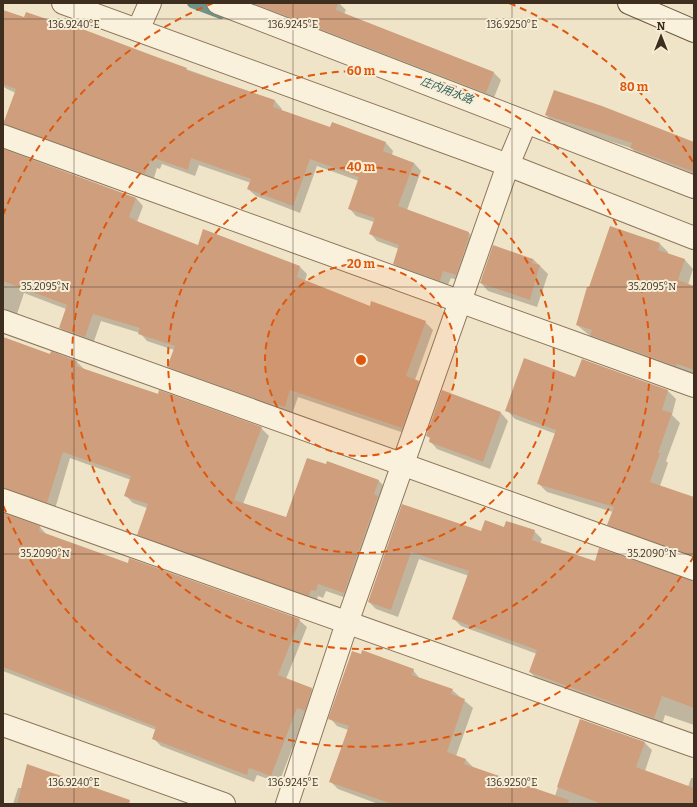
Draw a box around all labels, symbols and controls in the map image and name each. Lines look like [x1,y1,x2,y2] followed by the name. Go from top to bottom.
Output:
[641,16,681,56] north arrow
[48,19,100,31] text: 136.9240°E
[268,19,318,31] text: 136.9245°E
[486,19,538,31] text: 136.9250°E
[657,20,666,33] text: N
[347,64,376,78] text: 60 m
[419,75,476,107] water label: 庄内用水路
[620,80,649,94] text: 80 m
[347,160,376,174] text: 40 m
[347,257,376,271] text: 20 m
[21,281,69,293] text: 35.2095°N
[628,281,676,293] text: 35.2095°N
[354,353,368,367] centre of rings
[20,548,70,560] text: 35.2090°N
[627,548,677,560] text: 35.2090°N
[48,777,100,789] text: 136.9240°E
[268,777,318,789] text: 136.9245°E
[486,777,538,789] text: 136.9250°E

